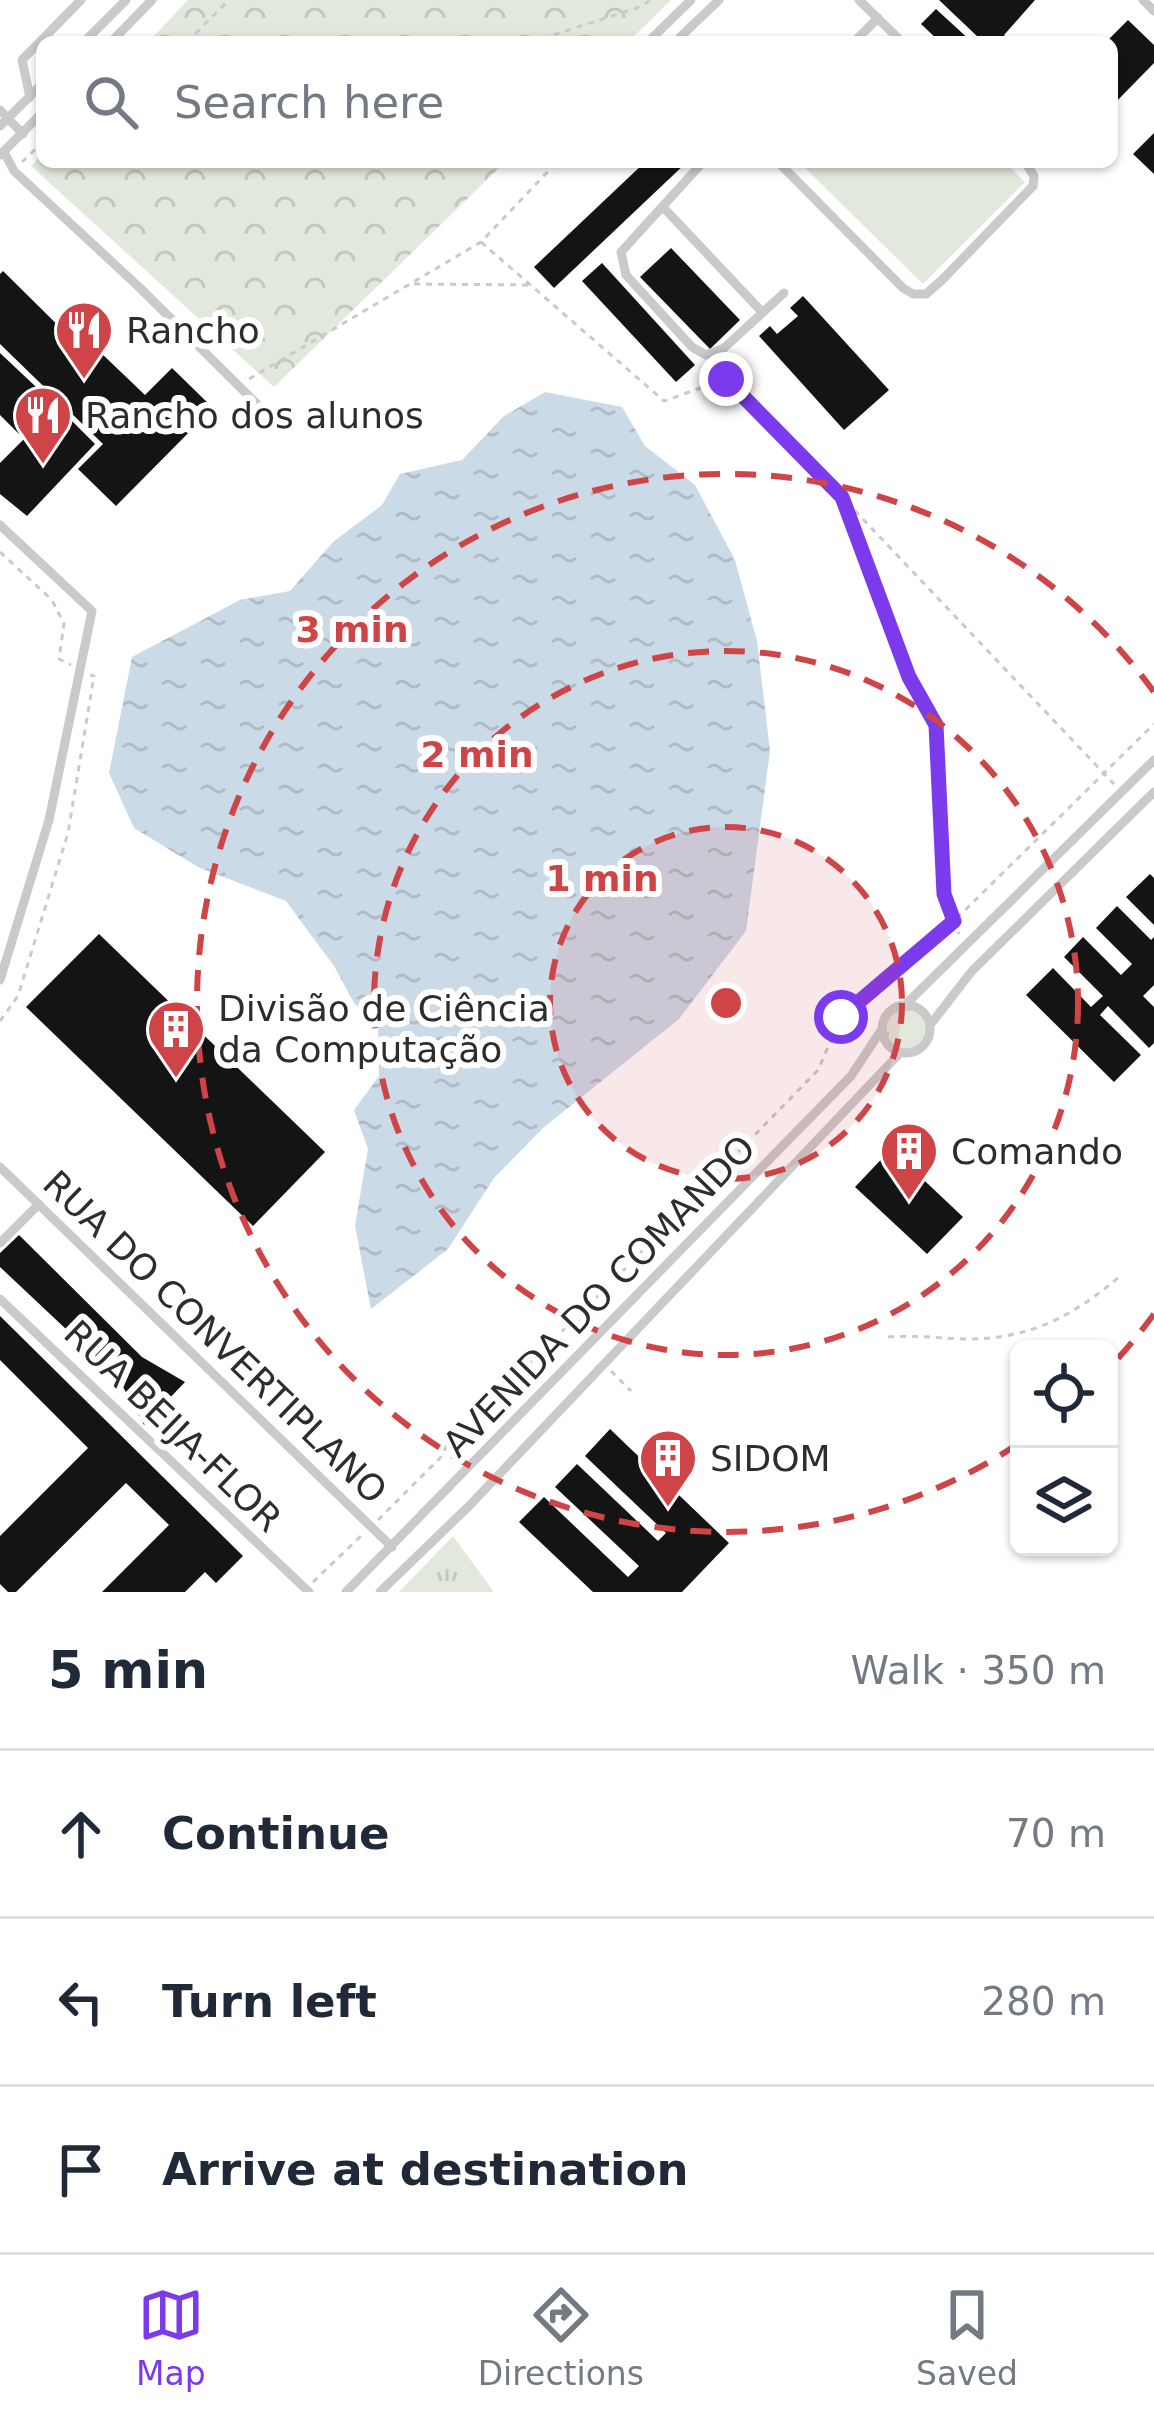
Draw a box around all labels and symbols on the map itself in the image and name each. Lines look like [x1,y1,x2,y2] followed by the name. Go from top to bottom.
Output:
[53,299,115,381] restaurant icon: Rancho
[126,310,260,351] place label: Rancho
[699,352,753,406] route end
[12,384,74,466] restaurant icon: Rancho dos alunos
[85,395,424,436] place label: Rancho dos alunos
[295,609,409,650] text: 3 min
[420,734,534,775] text: 2 min
[545,858,659,899] text: 1 min
[705,982,747,1024] centre of rings
[218,988,550,1070] place label: Divisão de Ciência da Computação
[814,990,868,1044] route start
[145,998,207,1080] building icon: Divisão de Ciência da Computação
[878,1120,940,1202] building icon: Comando
[435,1127,763,1465] street label: AVENIDA DO COMANDO
[951,1131,1123,1172] place label: Comando
[35,1162,395,1512] street label: RUA DO CONVERTIPLANO
[56,1312,290,1540] street label: RUA BEIJA-FLOR
[637,1427,699,1509] building icon: SIDOM
[710,1438,831,1479] place label: SIDOM

